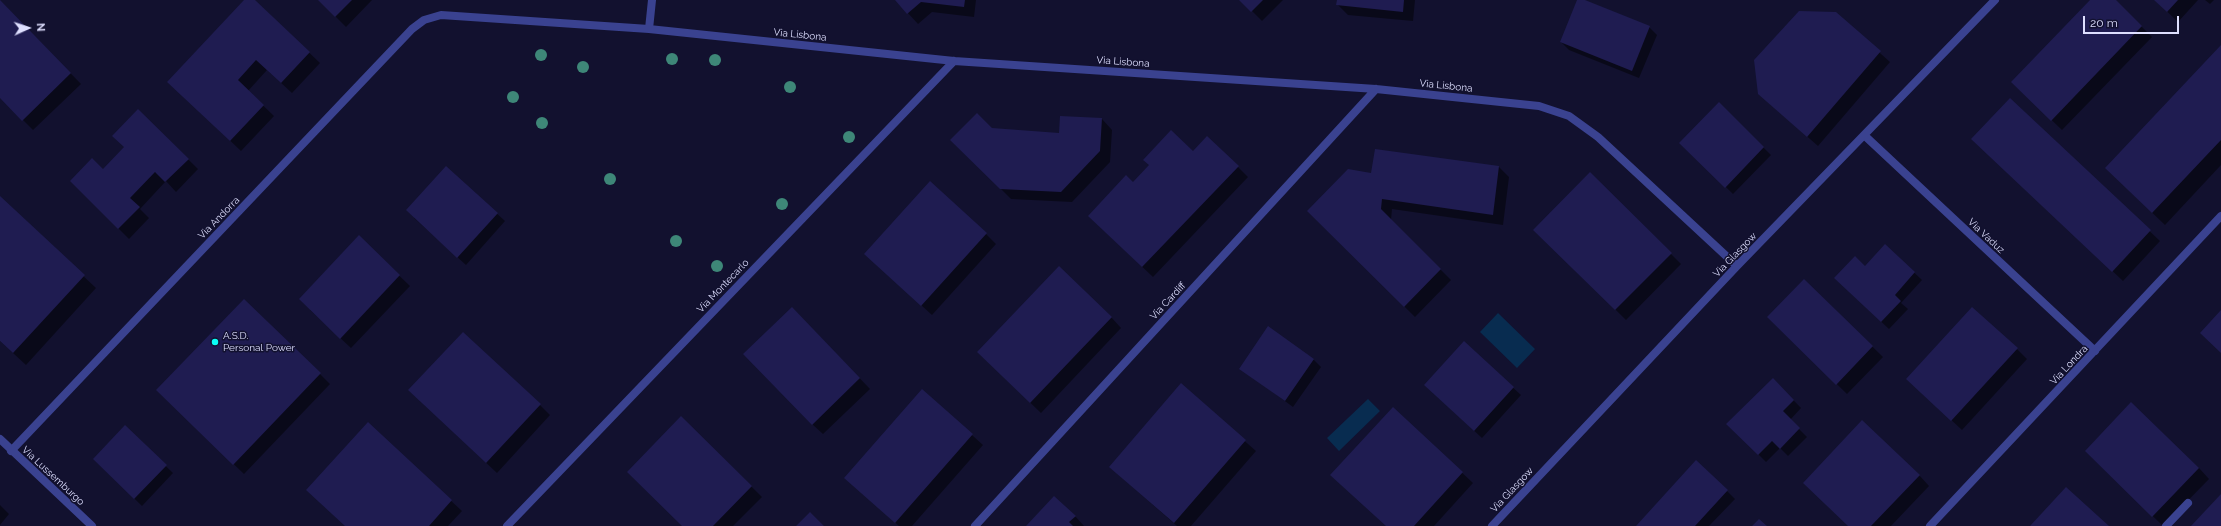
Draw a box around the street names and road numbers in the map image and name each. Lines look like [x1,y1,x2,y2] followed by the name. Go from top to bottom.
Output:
[773,26,827,44] street label: Via Lisbona
[1096,54,1150,70] street label: Via Lisbona
[1419,77,1473,95] street label: Via Lisbona
[196,194,242,242] street label: Via Andorra
[1965,216,2007,256] street label: Via Vaduz
[1711,230,1759,280] street label: Via Glasgow
[694,257,752,315] street label: Via Montecarlo
[1148,280,1188,322] street label: Via Cardiff
[2048,343,2090,387] street label: Via Londra
[19,444,87,508] street label: Via Lussemburgo
[1488,465,1536,515] street label: Via Glasgow

